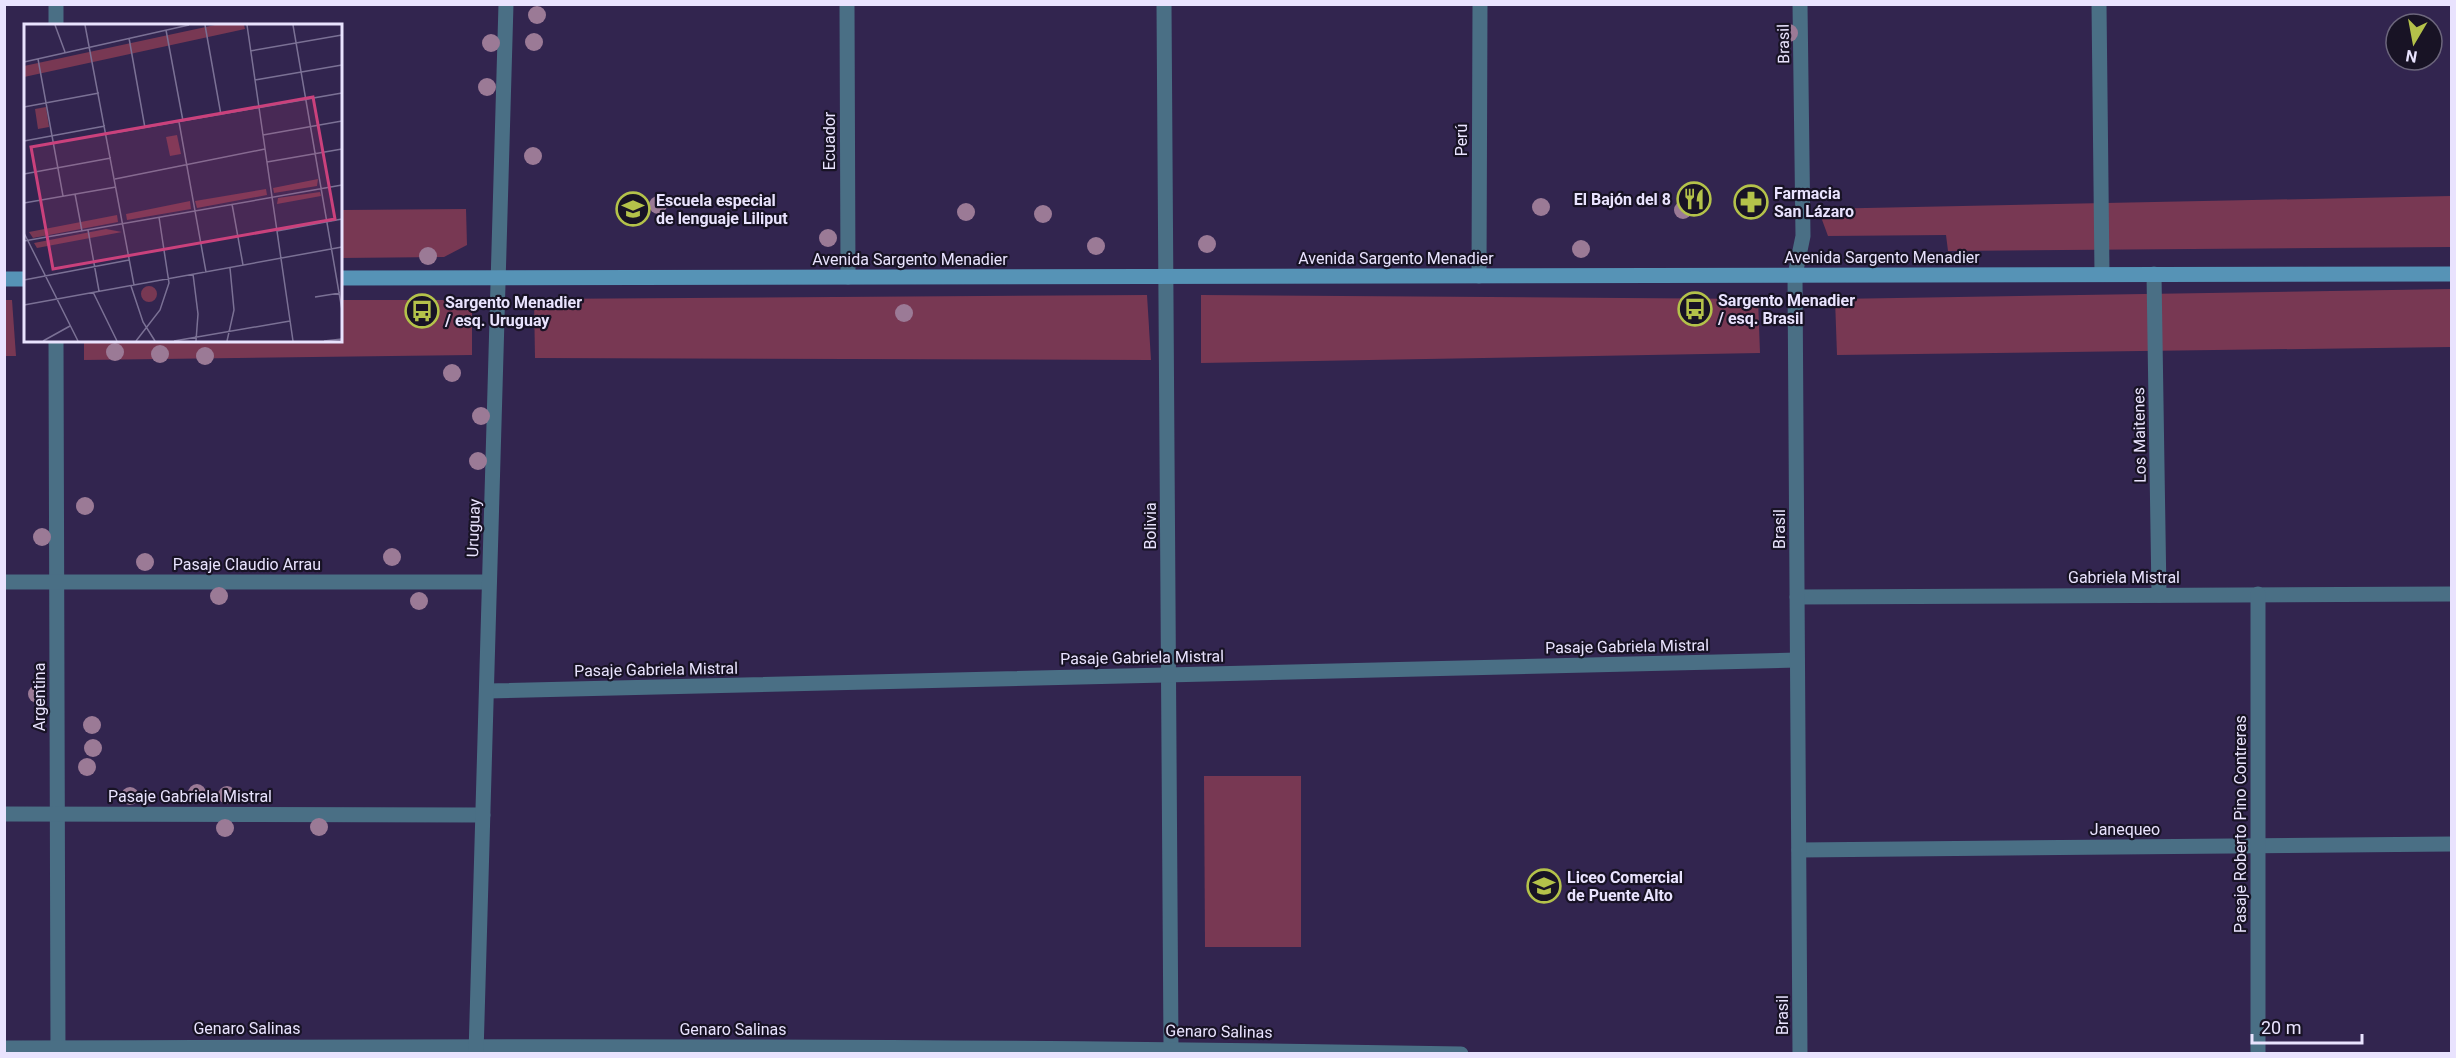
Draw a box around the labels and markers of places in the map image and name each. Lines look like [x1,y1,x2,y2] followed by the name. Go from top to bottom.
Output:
[1676,181,1712,217] restaurant icon: El Bajón del 8
[1733,184,1769,220] pharmacy icon: Farmacia San Lázaro
[1774,184,1854,221] place label: Farmacia San Lázaro
[1574,190,1671,209] place label: El Bajón del 8
[615,191,651,227] school or university icon: Escuela especial de lenguaje Liliput
[656,191,788,228] place label: Escuela especial de lenguaje Liliput
[1677,291,1713,327] bus stop icon: Sargento Menadier / esq. Brasil
[1717,291,1855,328] place label: Sargento Menadier / esq. Brasil
[404,293,440,329] bus stop icon: Sargento Menadier / esq. Uruguay
[444,293,582,330] place label: Sargento Menadier / esq. Uruguay
[1526,868,1562,904] school or university icon: Liceo Comercial de Puente Alto
[1567,868,1683,905] place label: Liceo Comercial de Puente Alto

